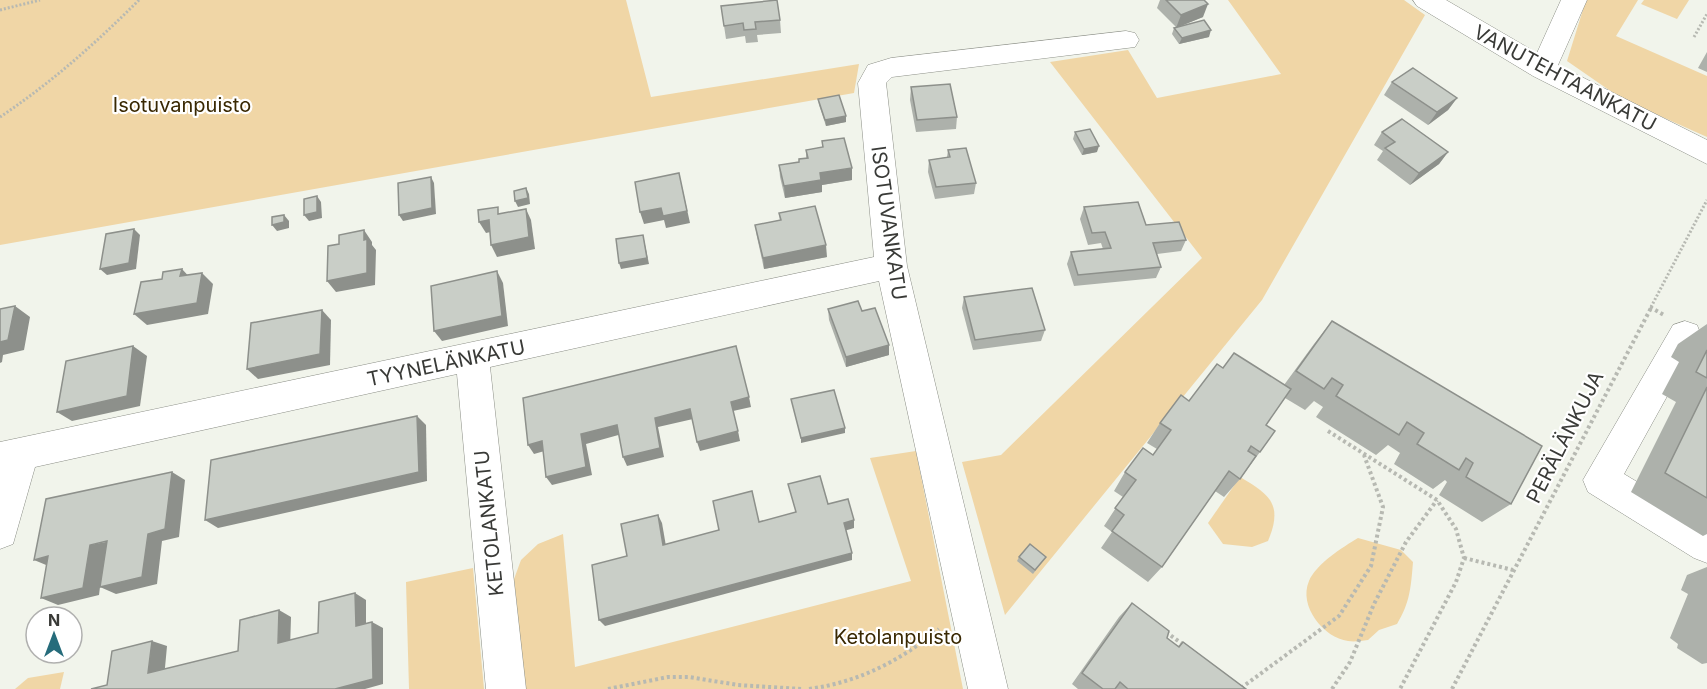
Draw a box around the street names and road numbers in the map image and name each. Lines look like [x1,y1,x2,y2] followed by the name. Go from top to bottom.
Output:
[1470,20,1660,136] street label: VANUTEHTAANKATU
[866,144,912,302] street label: ISOTUVANKATU
[365,335,527,391] street label: TYYNELÄNKATU
[1521,367,1609,507] street label: PERÄLÄNKUJA
[469,449,509,597] street label: KETOLANKATU

